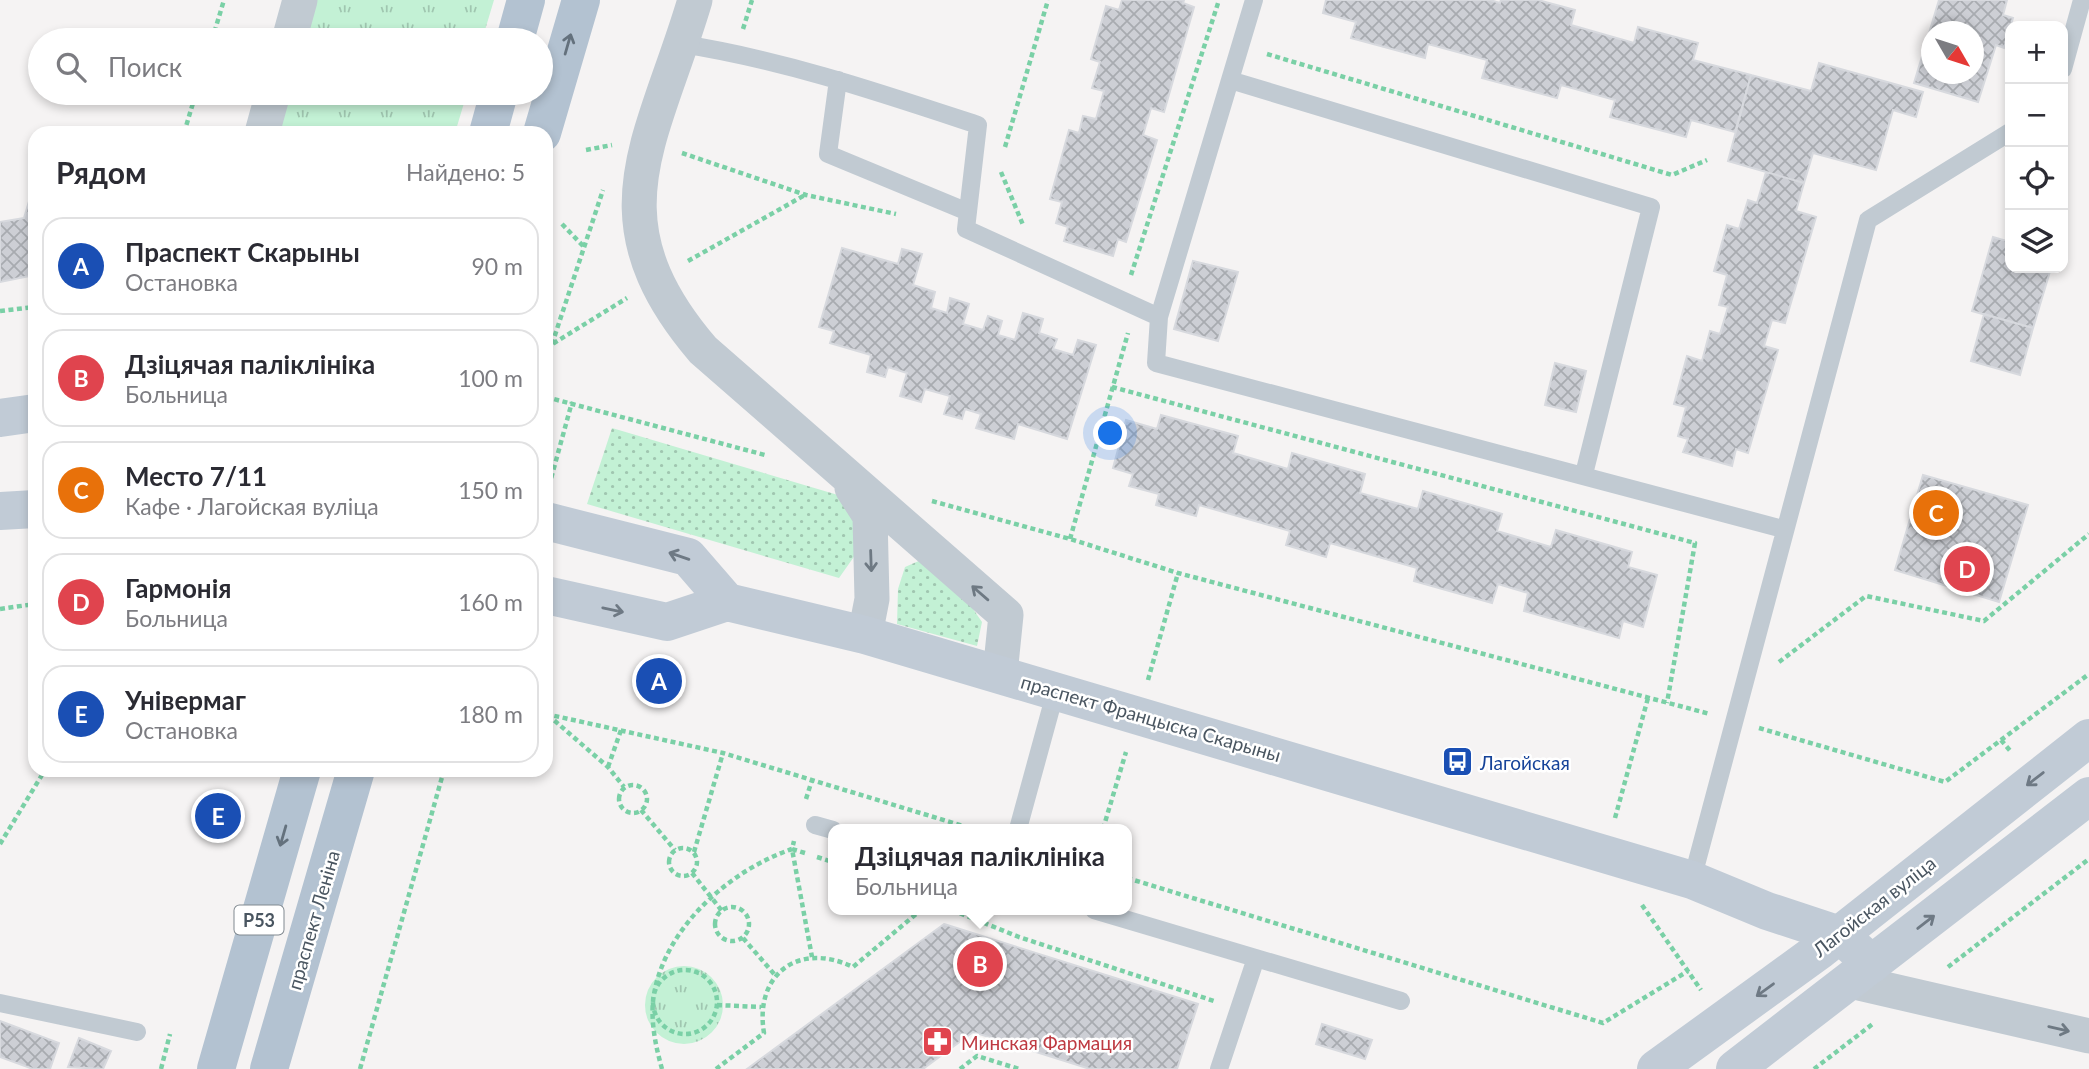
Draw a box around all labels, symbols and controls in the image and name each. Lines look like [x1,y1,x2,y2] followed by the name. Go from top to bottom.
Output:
[1921,21,1984,84] north arrow
[2005,21,2068,273] map controls
[2005,21,2068,84] button: +
[28,28,553,105] search box
[562,33,575,56] one-way arrow
[52,48,90,86] icon: search
[108,51,182,83] text: Поиск
[2005,84,2068,147] button: −
[2005,147,2068,210] button: locate
[56,154,146,190] text: Рядом
[406,158,525,186] text: Найдено: 5
[2005,210,2068,273] button: layers
[125,236,360,268] text: Праспект Скарыны
[73,252,89,280] text: A
[472,252,523,280] text: 90 m
[125,268,238,296] text: Остановка
[125,348,375,380] text: Дзіцячая паліклініка
[73,364,89,392] text: B
[458,364,523,392] text: 100 m
[125,380,228,408] text: Больница
[1093,416,1127,450] your location
[125,460,267,492] text: Место 7/11
[73,476,89,504] text: C
[458,476,523,504] text: 150 m
[1913,487,1959,539] pin: C
[125,492,379,520] text: Кафе · Лагойская вуліца
[1944,543,1990,595] pin: D
[669,549,690,561] one-way arrow
[865,550,878,573] one-way arrow
[125,572,231,604] text: Гармонія
[972,585,990,601] one-way arrow
[72,588,90,616] text: D
[458,588,523,616] text: 160 m
[601,603,624,617] one-way arrow
[125,604,228,632] text: Больница
[636,655,682,707] pin: A
[1018,670,1284,766] street label: праспект Францыска Скарыны
[125,684,246,716] text: Універмаг
[74,700,88,728] text: E
[458,700,523,728] text: 180 m
[125,716,238,744] text: Остановка
[1440,745,1474,779] bus stop icon: Лагойская
[1479,751,1570,774] place label: Лагойская
[2026,772,2044,787] one-way arrow
[195,790,241,842] pin: E
[276,824,289,846] one-way arrow
[828,824,1132,915] popup
[855,840,1105,872] text: Дзіцячая паліклініка
[282,848,344,992] street label: праспект Леніна
[1807,851,1940,962] street label: Лагойская вуліца
[855,872,958,900] text: Больница
[234,905,284,934] road number: Р53
[1916,915,1935,930] one-way arrow
[957,938,1003,990] pin: B
[1756,983,1775,997] one-way arrow
[2048,1024,2070,1037] one-way arrow
[921,1025,955,1059] pharmacy icon: Минская Фармация
[961,1031,1132,1054] place label: Минская Фармация

